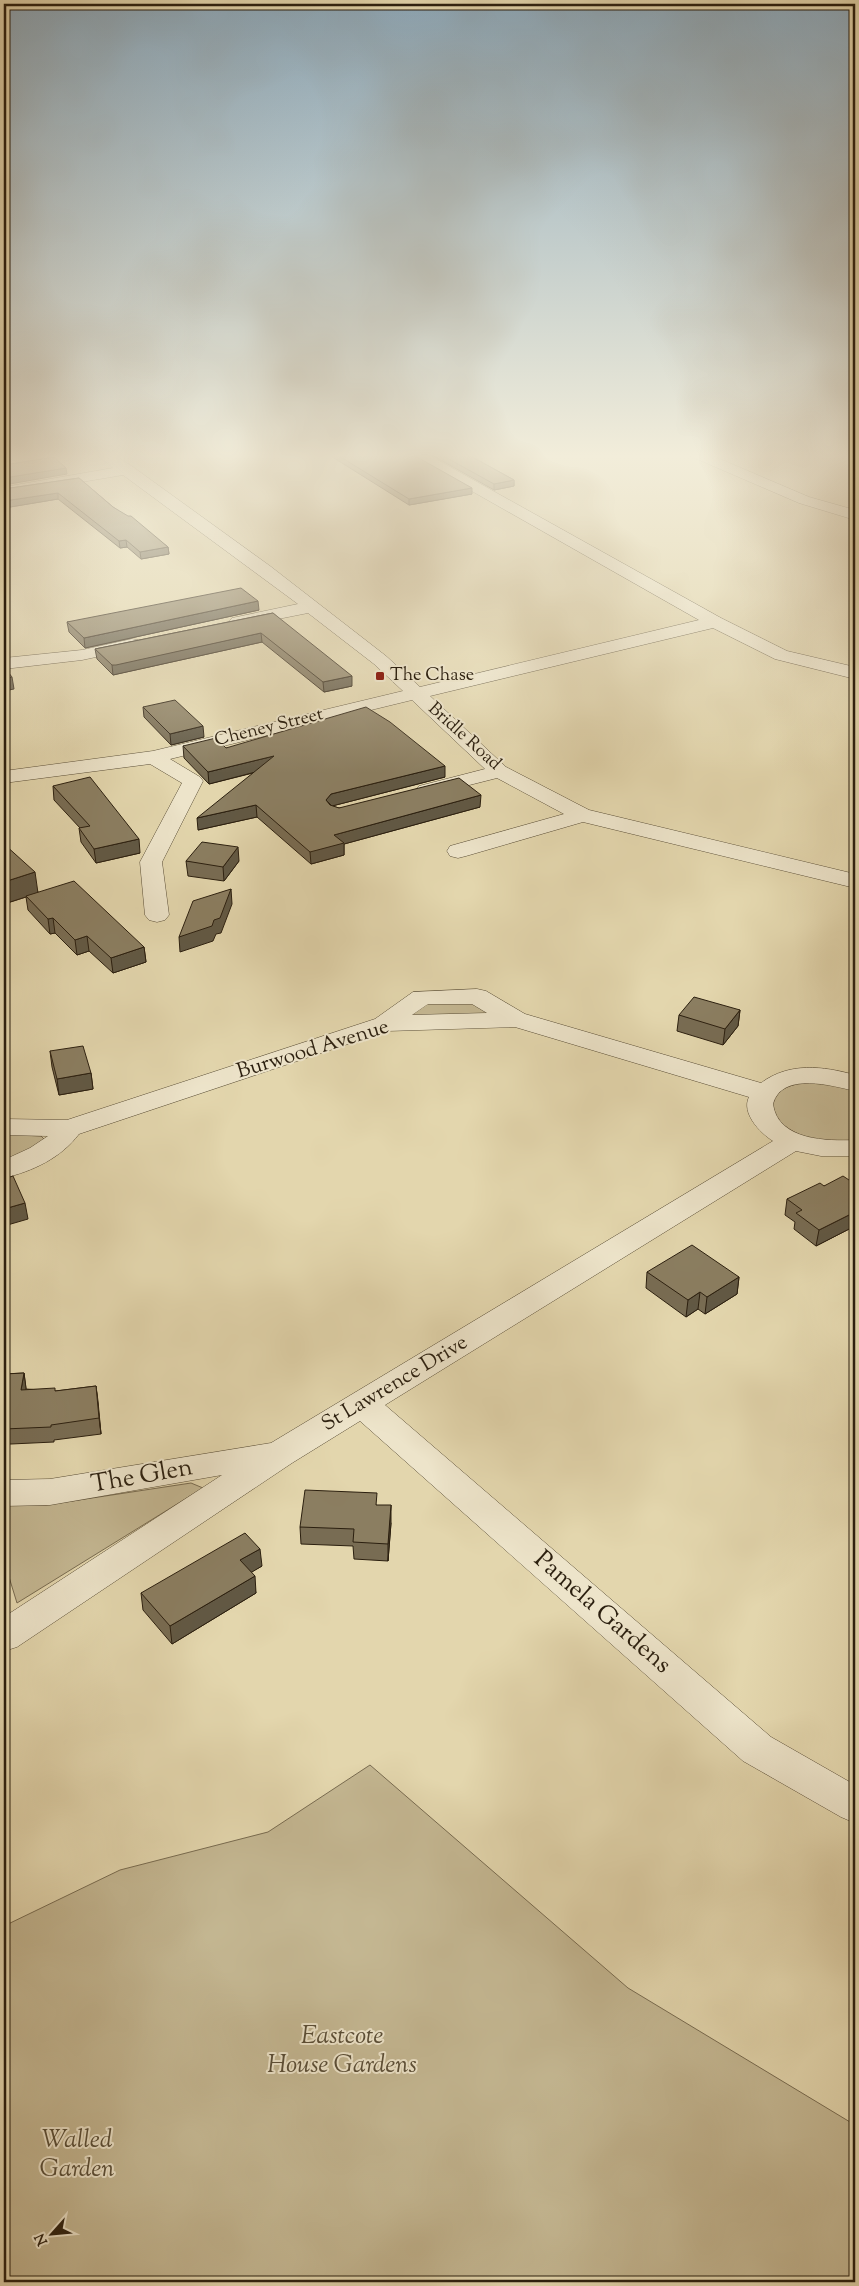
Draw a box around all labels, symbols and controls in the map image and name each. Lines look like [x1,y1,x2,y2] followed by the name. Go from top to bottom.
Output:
[390,663,474,689] place label: The Chase
[374,670,386,682] marker: The Chase
[422,697,506,777] street label: Bridle Road
[212,702,326,754] street label: Cheney Street
[233,1013,393,1087] street label: Burwood Avenue
[316,1328,474,1440] street label: St Lawrence Drive
[88,1450,196,1504] street label: The Glen
[525,1543,679,1683] street label: Pamela Gardens
[267,2019,417,2084] park label: Eastcote House Gardens
[40,2123,114,2188] park label: Walled Garden
[28,2208,78,2258] north arrow
[31,2229,54,2249] text: N

